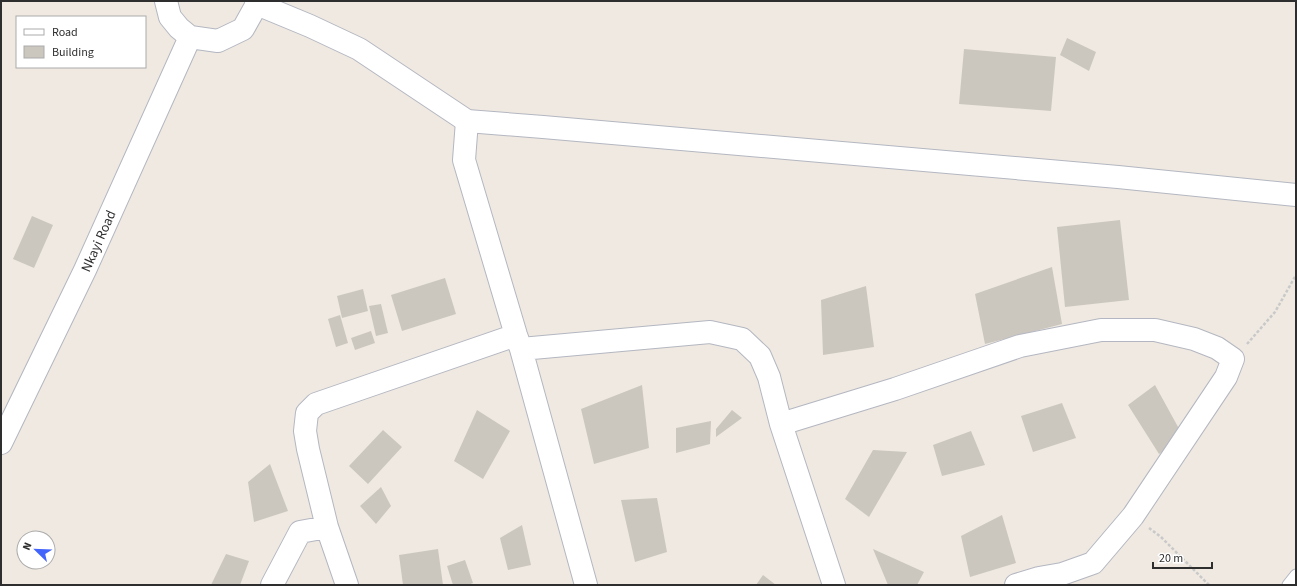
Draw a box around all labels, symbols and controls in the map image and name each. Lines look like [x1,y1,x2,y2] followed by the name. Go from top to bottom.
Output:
[16,16,146,68] legend
[52,24,78,41] text: Road
[52,44,94,61] text: Building
[76,207,121,275] street label: Nkayi Road
[16,530,56,570] north arrow
[19,540,36,553] text: N
[1153,544,1212,570] scale bar
[1159,550,1183,567] text: 20 m

